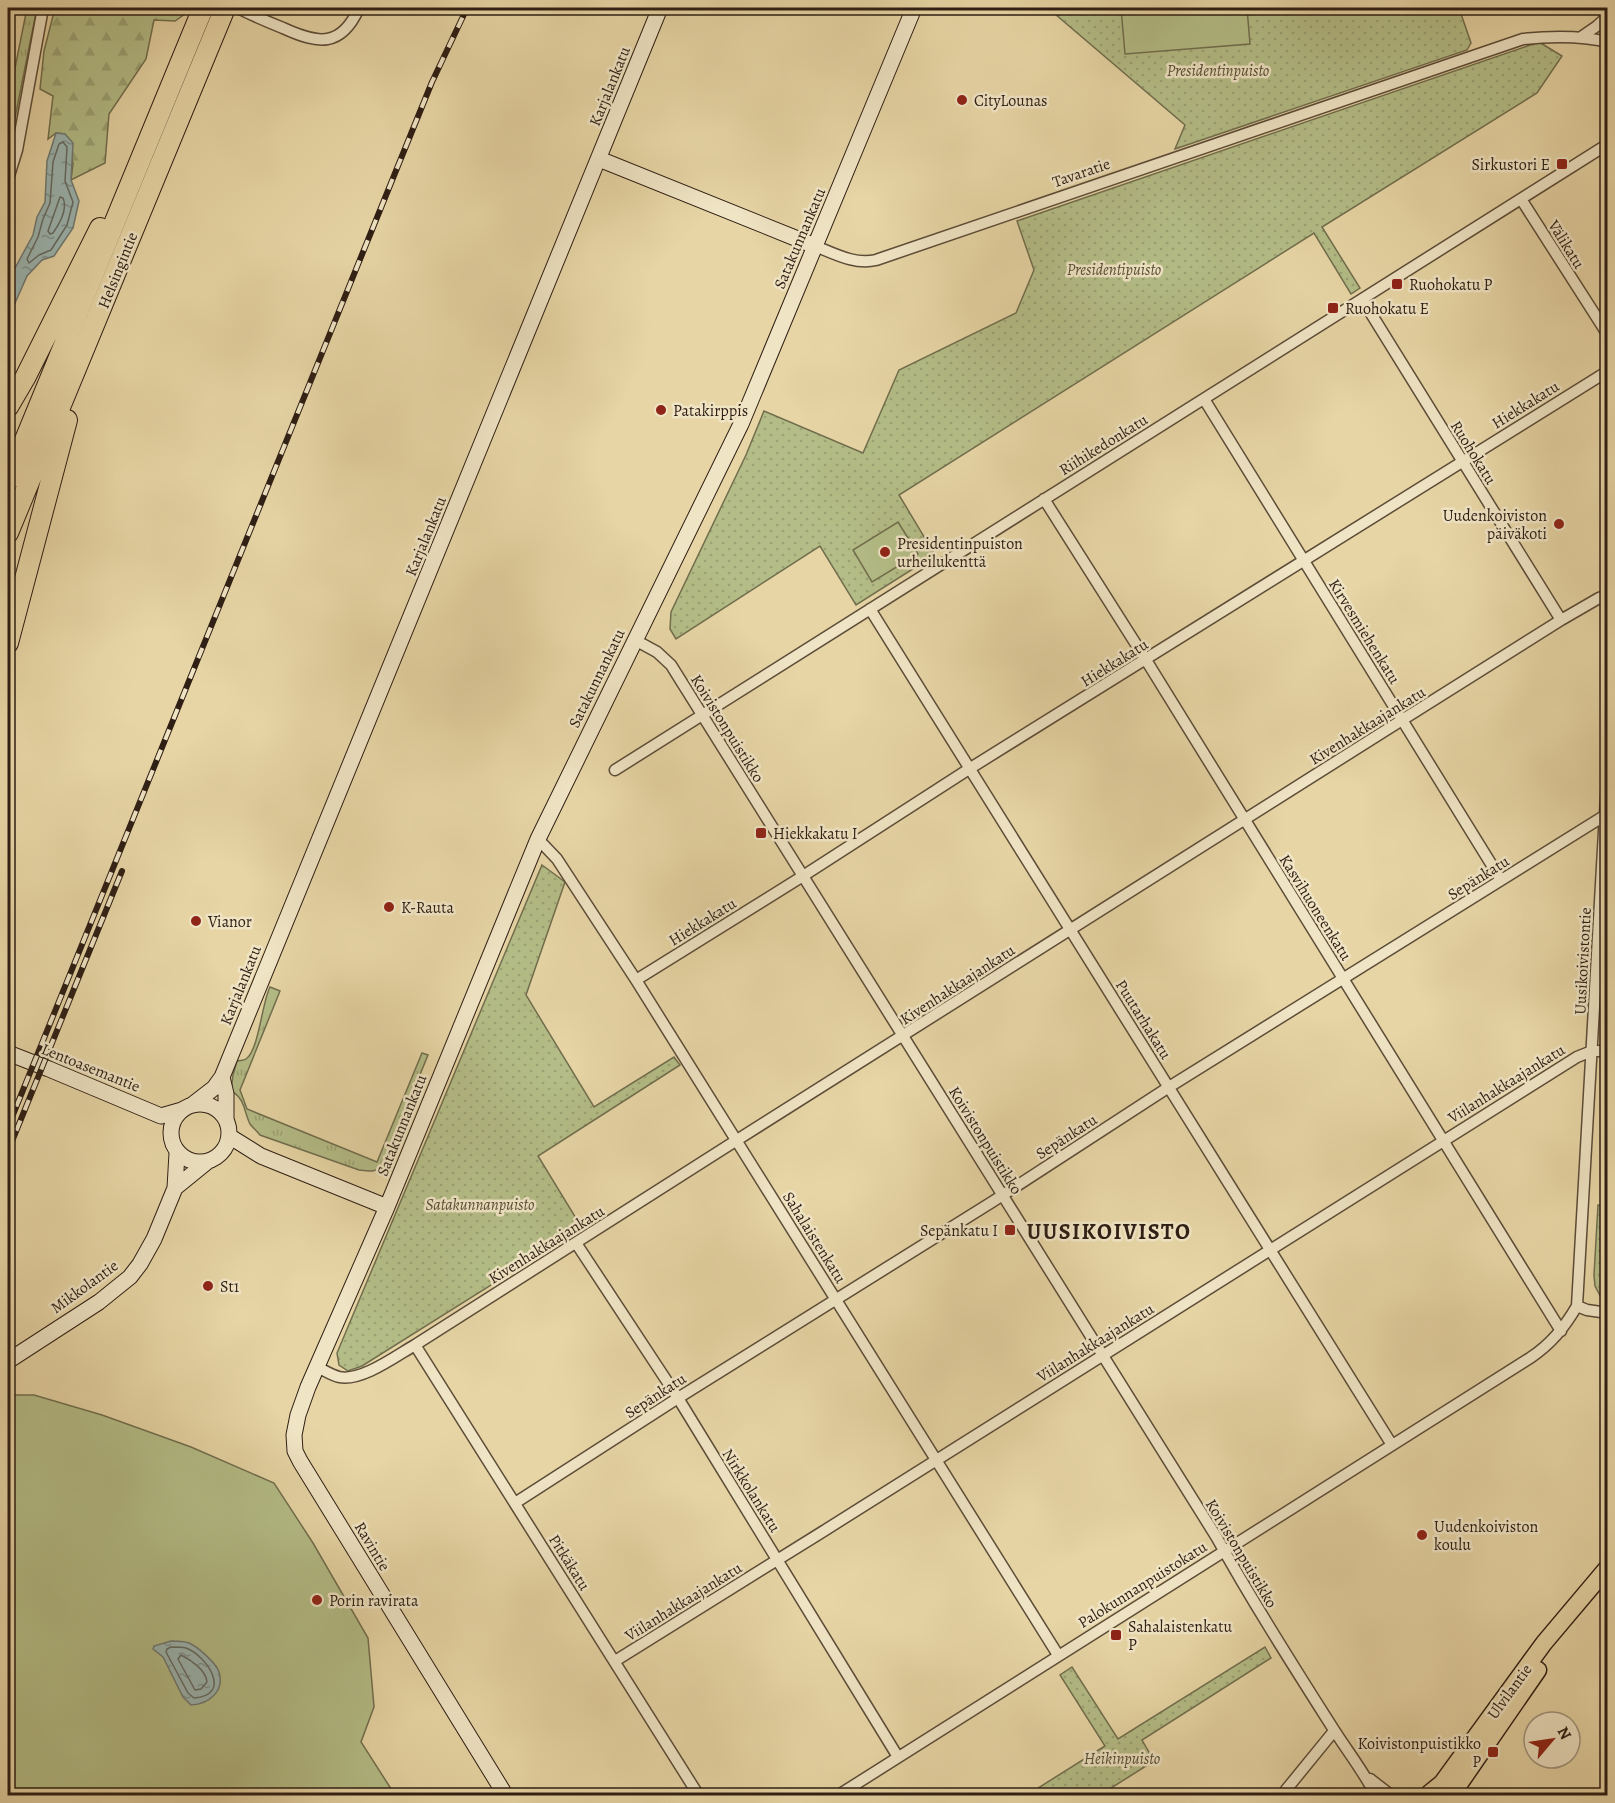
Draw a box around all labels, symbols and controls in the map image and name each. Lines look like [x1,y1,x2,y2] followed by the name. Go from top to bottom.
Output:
[584,43,636,129] street label: Karjalankatu
[1167,60,1269,82] park label: Presidentinpuisto
[974,90,1048,112] place label: CityLounas
[955,93,969,107] marker: CityLounas
[1049,153,1113,193] street label: Tavaratie
[1471,154,1550,176] place label: Sirkustori E
[1555,157,1569,171] marker: Sirkustori E
[769,184,831,292] street label: Satakunnankatu
[1542,215,1590,273] street label: Välikatu
[93,229,143,312] street label: Helsingintie
[1067,259,1161,281] park label: Presidentipuisto
[1409,274,1493,296] place label: Ruohokatu P
[1390,277,1404,291] marker: Ruohokatu P
[1345,298,1429,320] place label: Ruohokatu E
[1326,301,1340,315] marker: Ruohokatu E
[1488,375,1564,434] street label: Hiekkakatu
[673,400,748,422] place label: Patakirppis
[654,403,668,417] marker: Patakirppis
[1055,409,1152,481] street label: Riihikedonkatu
[1445,416,1502,489] street label: Ruohokatu
[400,493,452,579] street label: Karjalankatu
[1443,505,1547,545] place label: Uudenkoiviston päiväkoti
[1552,517,1566,531] marker: Uudenkoiviston päiväkoti
[897,533,1023,573] place label: Presidentinpuiston urheilukenttä
[878,545,892,559] marker: Presidentinpuiston urheilukenttä
[1323,575,1405,688] street label: Kirvesmiehenkatu
[563,625,631,732] street label: Satakunnankatu
[1077,633,1153,692] street label: Hiekkakatu
[685,670,769,787] street label: Koivistonpuistikko
[1305,681,1430,770] street label: Kivenhakkaajankatu
[773,823,858,845] place label: Hiekkakatu I
[754,826,768,840] marker: Hiekkakatu I
[1274,850,1357,965] street label: Kasvihuoneenkatu
[1443,850,1514,905] street label: Sepänkatu
[665,892,741,951] street label: Hiekkakatu
[401,897,455,919] place label: K-Rauta
[382,900,396,914] marker: K-Rauta
[1569,907,1597,1015] street label: Uusikoivistontie
[207,911,252,933] place label: Vianor
[189,914,203,928] marker: Vianor
[896,939,1020,1030] street label: Kivenhakkaajankatu
[215,942,267,1028] street label: Karjalankatu
[1110,976,1177,1064] street label: Puutarhakatu
[38,1038,143,1098] street label: Lentoasemantie
[1443,1039,1569,1129] street label: Viilanhakkaajankatu
[372,1071,432,1179] street label: Satakunnankatu
[943,1082,1027,1199] street label: Koivistonpuistikko
[1032,1109,1102,1165] street label: Sepänkatu
[777,1188,851,1288] street label: Sahalaistenkatu
[426,1194,534,1216] park label: Satakunnanpuisto
[484,1200,609,1289] street label: Kivenhakkaajankatu
[1027,1217,1191,1247] district label: UUSIKOIVISTO
[920,1220,998,1242] place label: Sepänkatu I
[1003,1223,1017,1237] marker: Sepänkatu I
[46,1255,123,1319] street label: Mikkolantie
[220,1276,240,1298] place label: St1
[201,1279,215,1293] marker: St1
[1032,1298,1158,1388] street label: Viilanhakkaajankatu
[621,1368,691,1424] street label: Sepänkatu
[717,1445,786,1537] street label: Nirkkolankatu
[1200,1495,1282,1612] street label: Koivistonpuistikko
[1434,1516,1539,1556] place label: Uudenkoiviston koulu
[349,1518,395,1575] street label: Ravintie
[1415,1528,1429,1542] marker: Uudenkoiviston koulu
[543,1530,595,1595] street label: Pitkäkatu
[1074,1536,1212,1634] street label: Palokunnanpuistokatu
[620,1557,746,1647] street label: Viilanhakkaajankatu
[329,1590,419,1612] place label: Porin ravirata
[310,1593,324,1607] marker: Porin ravirata
[1128,1616,1233,1656] place label: Sahalaistenkatu P
[1109,1628,1123,1642] marker: Sahalaistenkatu P
[1482,1659,1537,1724] street label: Ulvilantie
[1522,1710,1582,1770] north arrow
[1552,1723,1577,1744] text: N
[1357,1733,1481,1773] place label: Koivistonpuistikko P
[1486,1745,1500,1759] marker: Koivistonpuistikko P
[1084,1748,1160,1770] park label: Heikinpuisto

